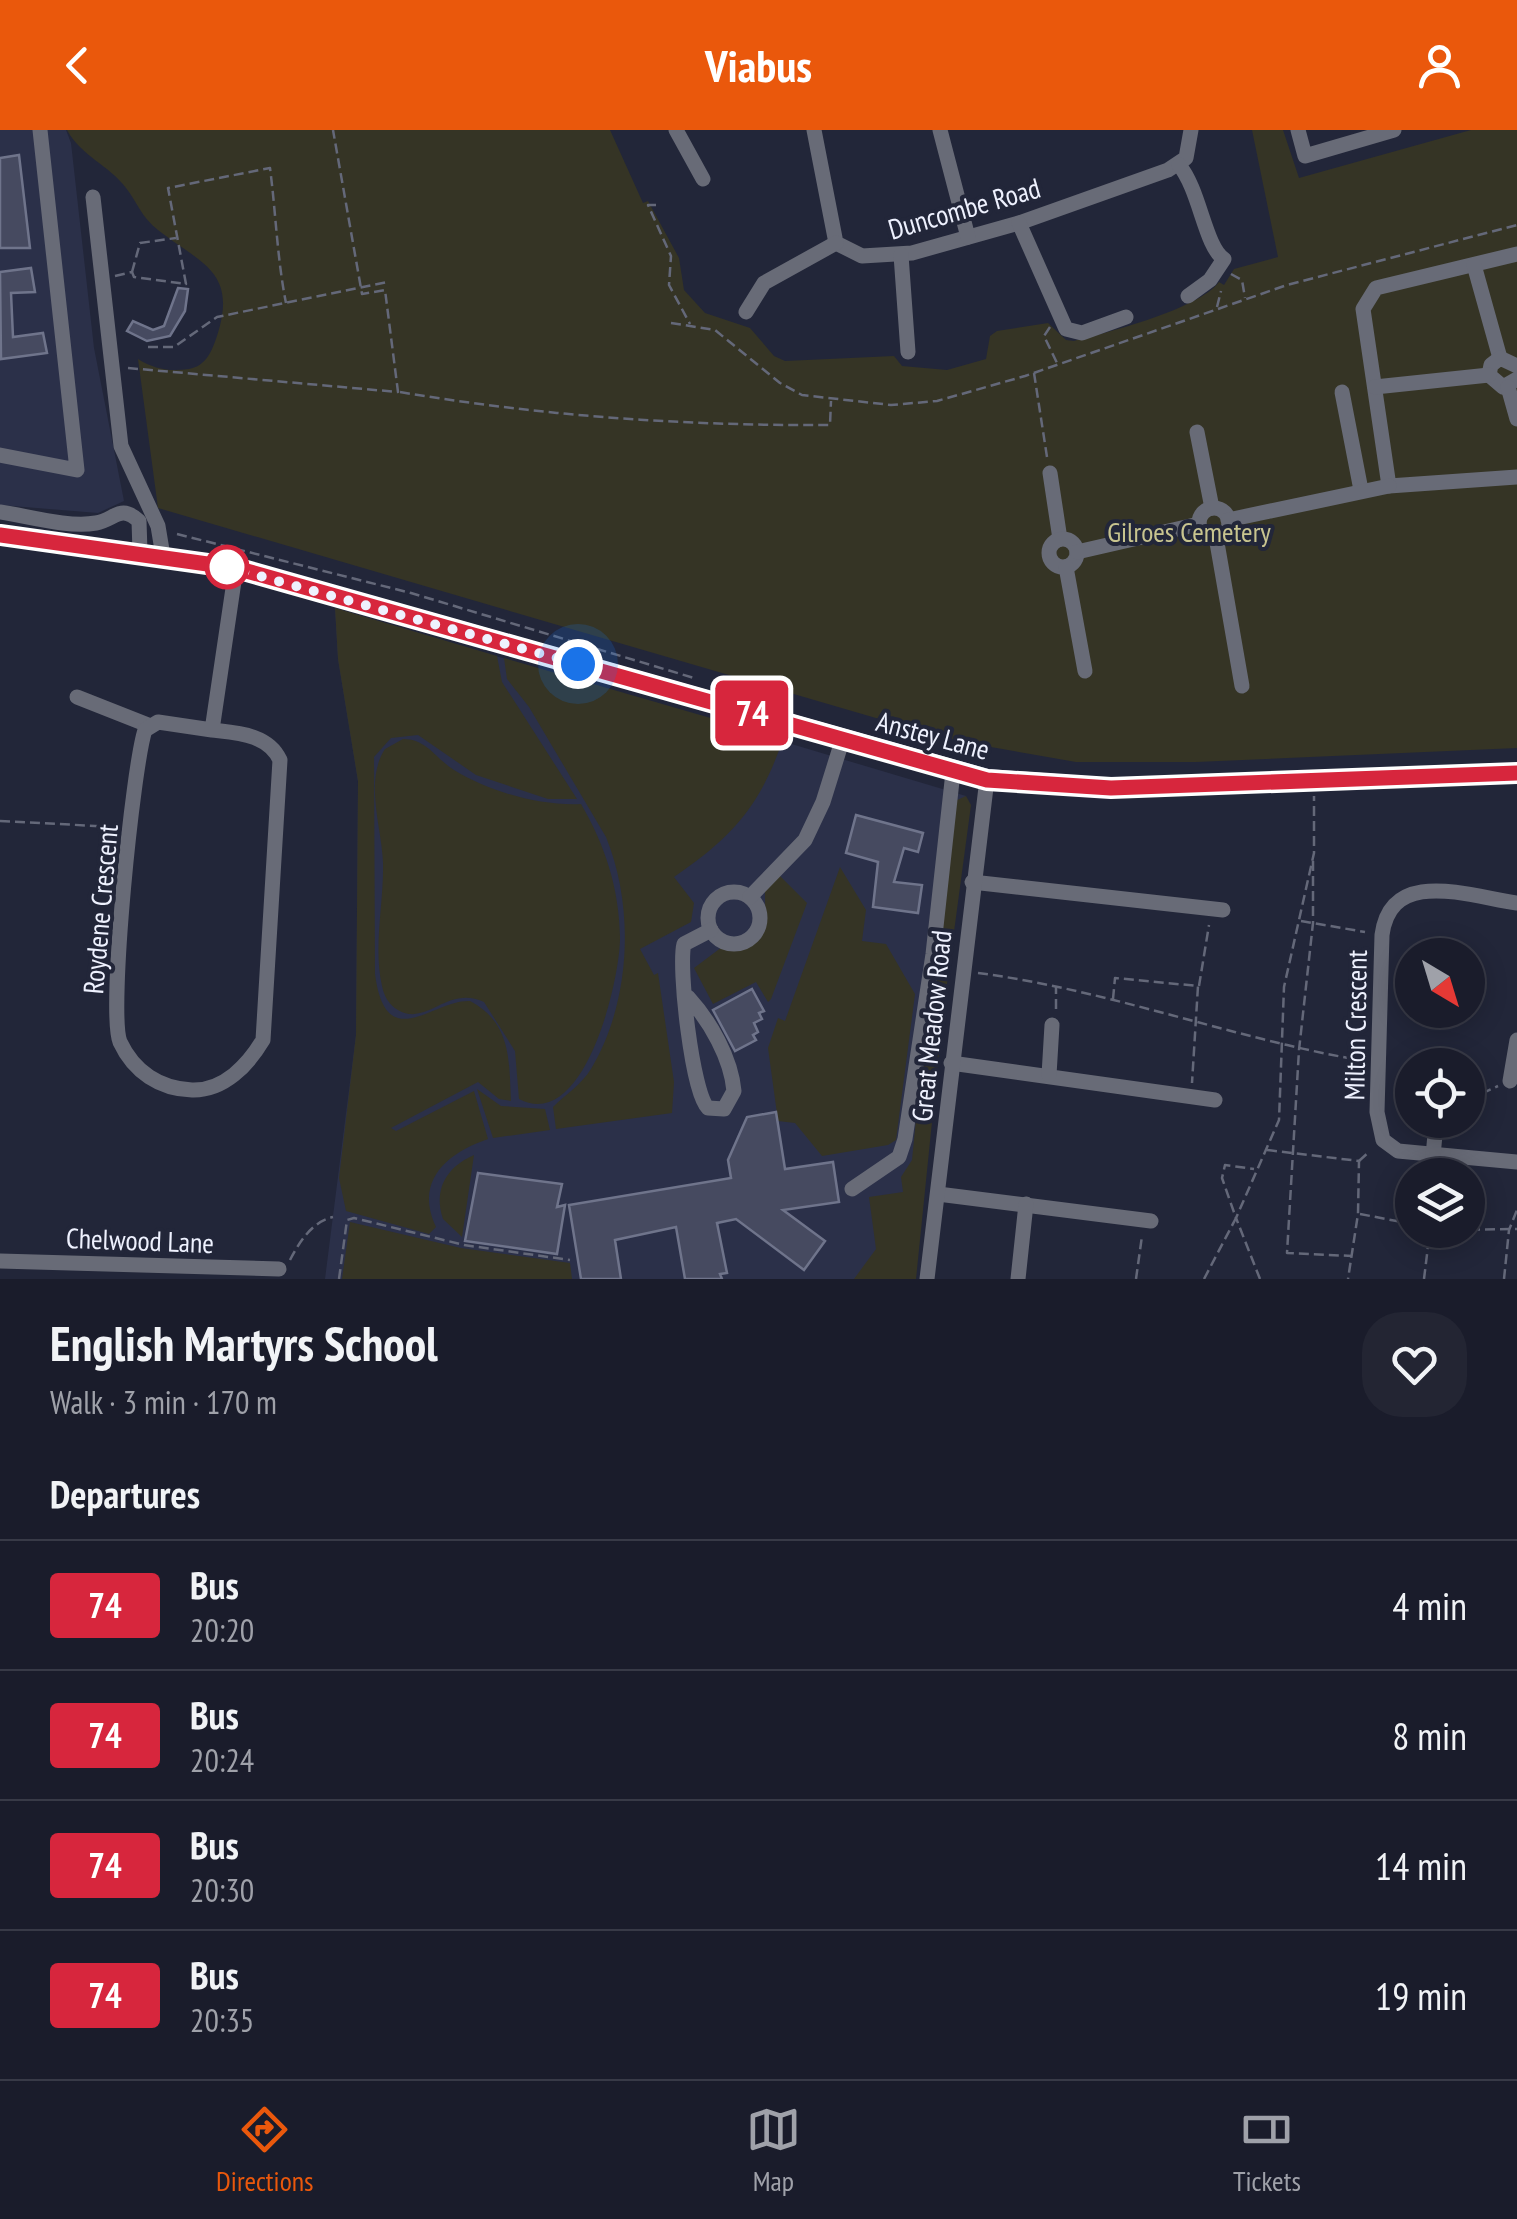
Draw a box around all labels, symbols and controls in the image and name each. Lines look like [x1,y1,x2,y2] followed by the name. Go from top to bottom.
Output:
[705,36,812,94] text: Viabus
[50,38,105,93] icon: back
[1412,38,1467,93] icon: person
[884,169,1044,247] street label: Duncombe Road
[1107,513,1271,550] park label: Gilroes Cemetery
[206,546,248,588] unlabelled marker
[553,639,603,689] your location
[707,680,797,746] line badge: 74
[735,690,769,736] text: 74
[872,702,994,768] street label: Anstey Lane
[74,822,126,995] street label: Roydene Crescent
[903,929,959,1123] street label: Great Meadow Road
[1395,938,1485,1028] north arrow
[1395,938,1485,1248] map controls
[1335,949,1375,1101] street label: Milton Crescent
[1395,1048,1485,1138] button: locate
[1395,1158,1485,1248] button: layers
[65,1219,215,1261] street label: Chelwood Lane
[50,1312,438,1374] text: English Martyrs School
[1362,1312,1467,1417] button: heart
[50,1381,277,1423] text: Walk · 3 min · 170 m
[50,1469,200,1518] text: Departures
[190,1560,239,1609] text: Bus
[1392,1581,1467,1630] text: 4 min
[88,1582,122,1628] text: 74
[190,1609,254,1651] text: 20:20
[190,1690,239,1739] text: Bus
[1392,1711,1467,1760] text: 8 min
[88,1712,122,1758] text: 74
[190,1739,254,1781] text: 20:24
[190,1820,239,1869] text: Bus
[1375,1841,1467,1890] text: 14 min
[88,1842,122,1888] text: 74
[190,1869,254,1911] text: 20:30
[190,1950,239,1999] text: Bus
[1375,1971,1467,2020] text: 19 min
[88,1972,122,2018] text: 74
[190,1999,254,2041] text: 20:35
[216,2102,314,2199] tab: Directions
[746,2102,801,2199] tab: Map
[1233,2102,1301,2199] tab: Tickets

